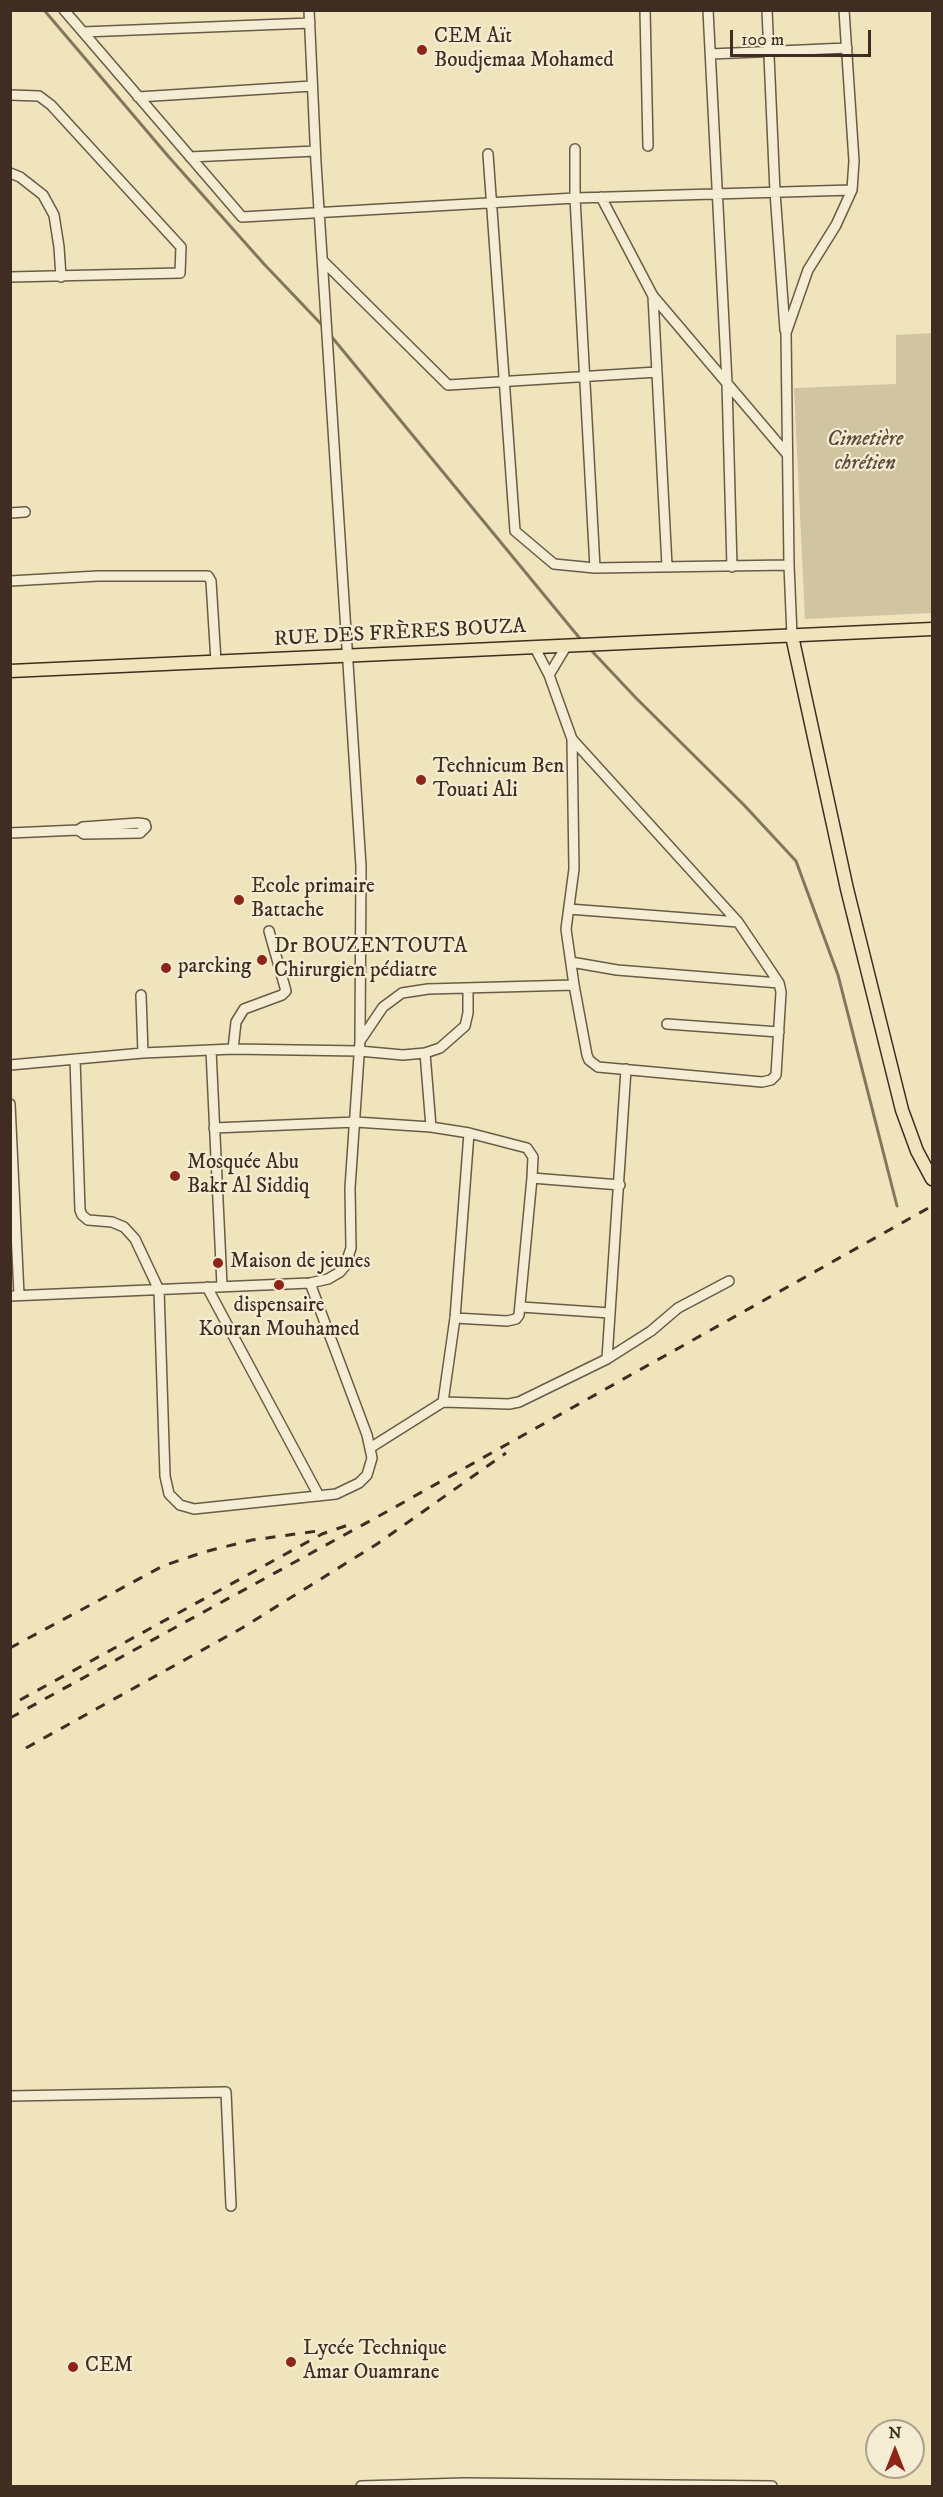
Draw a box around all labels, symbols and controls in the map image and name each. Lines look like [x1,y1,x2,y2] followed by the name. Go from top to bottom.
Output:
[733,18,874,56] scale bar
[434,25,614,75] place label: CEM Aït Boudjemaa Mohamed
[741,29,784,51] text: 100 m
[415,43,429,57] marker: CEM Aït Boudjemaa Mohamed
[827,428,903,478] park label: Cimetière chrétien
[273,615,527,653] street label: RUE DES FRÈRES BOUZA
[433,755,564,805] place label: Technicum Ben Touati Ali
[414,773,428,787] marker: Technicum Ben Touati Ali
[251,875,375,925] place label: Ecole primaire Battache
[232,893,246,907] marker: Ecole primaire Battache
[274,935,467,985] place label: Dr BOUZENTOUTA Chirurgien pédiatre
[255,953,269,967] marker: Dr BOUZENTOUTA Chirurgien pédiatre
[178,955,251,981] place label: parcking
[159,961,173,975] marker: parcking
[187,1151,309,1201] place label: Mosquée Abu Bakr Al Siddiq
[168,1169,182,1183] marker: Mosquée Abu Bakr Al Siddiq
[230,1250,370,1276] place label: Maison de jeunes
[211,1256,225,1270] marker: Maison de jeunes
[272,1278,286,1292] marker: dispensaire Kouran Mouhamed
[198,1294,360,1344] place label: dispensaire Kouran Mouhamed
[303,2337,447,2387] place label: Lycée Technique Amar Ouamrane
[85,2354,133,2380] place label: CEM
[284,2355,298,2369] marker: Lycée Technique Amar Ouamrane
[66,2360,80,2374] marker: CEM
[865,2419,925,2479] north arrow
[888,2423,902,2443] text: N

